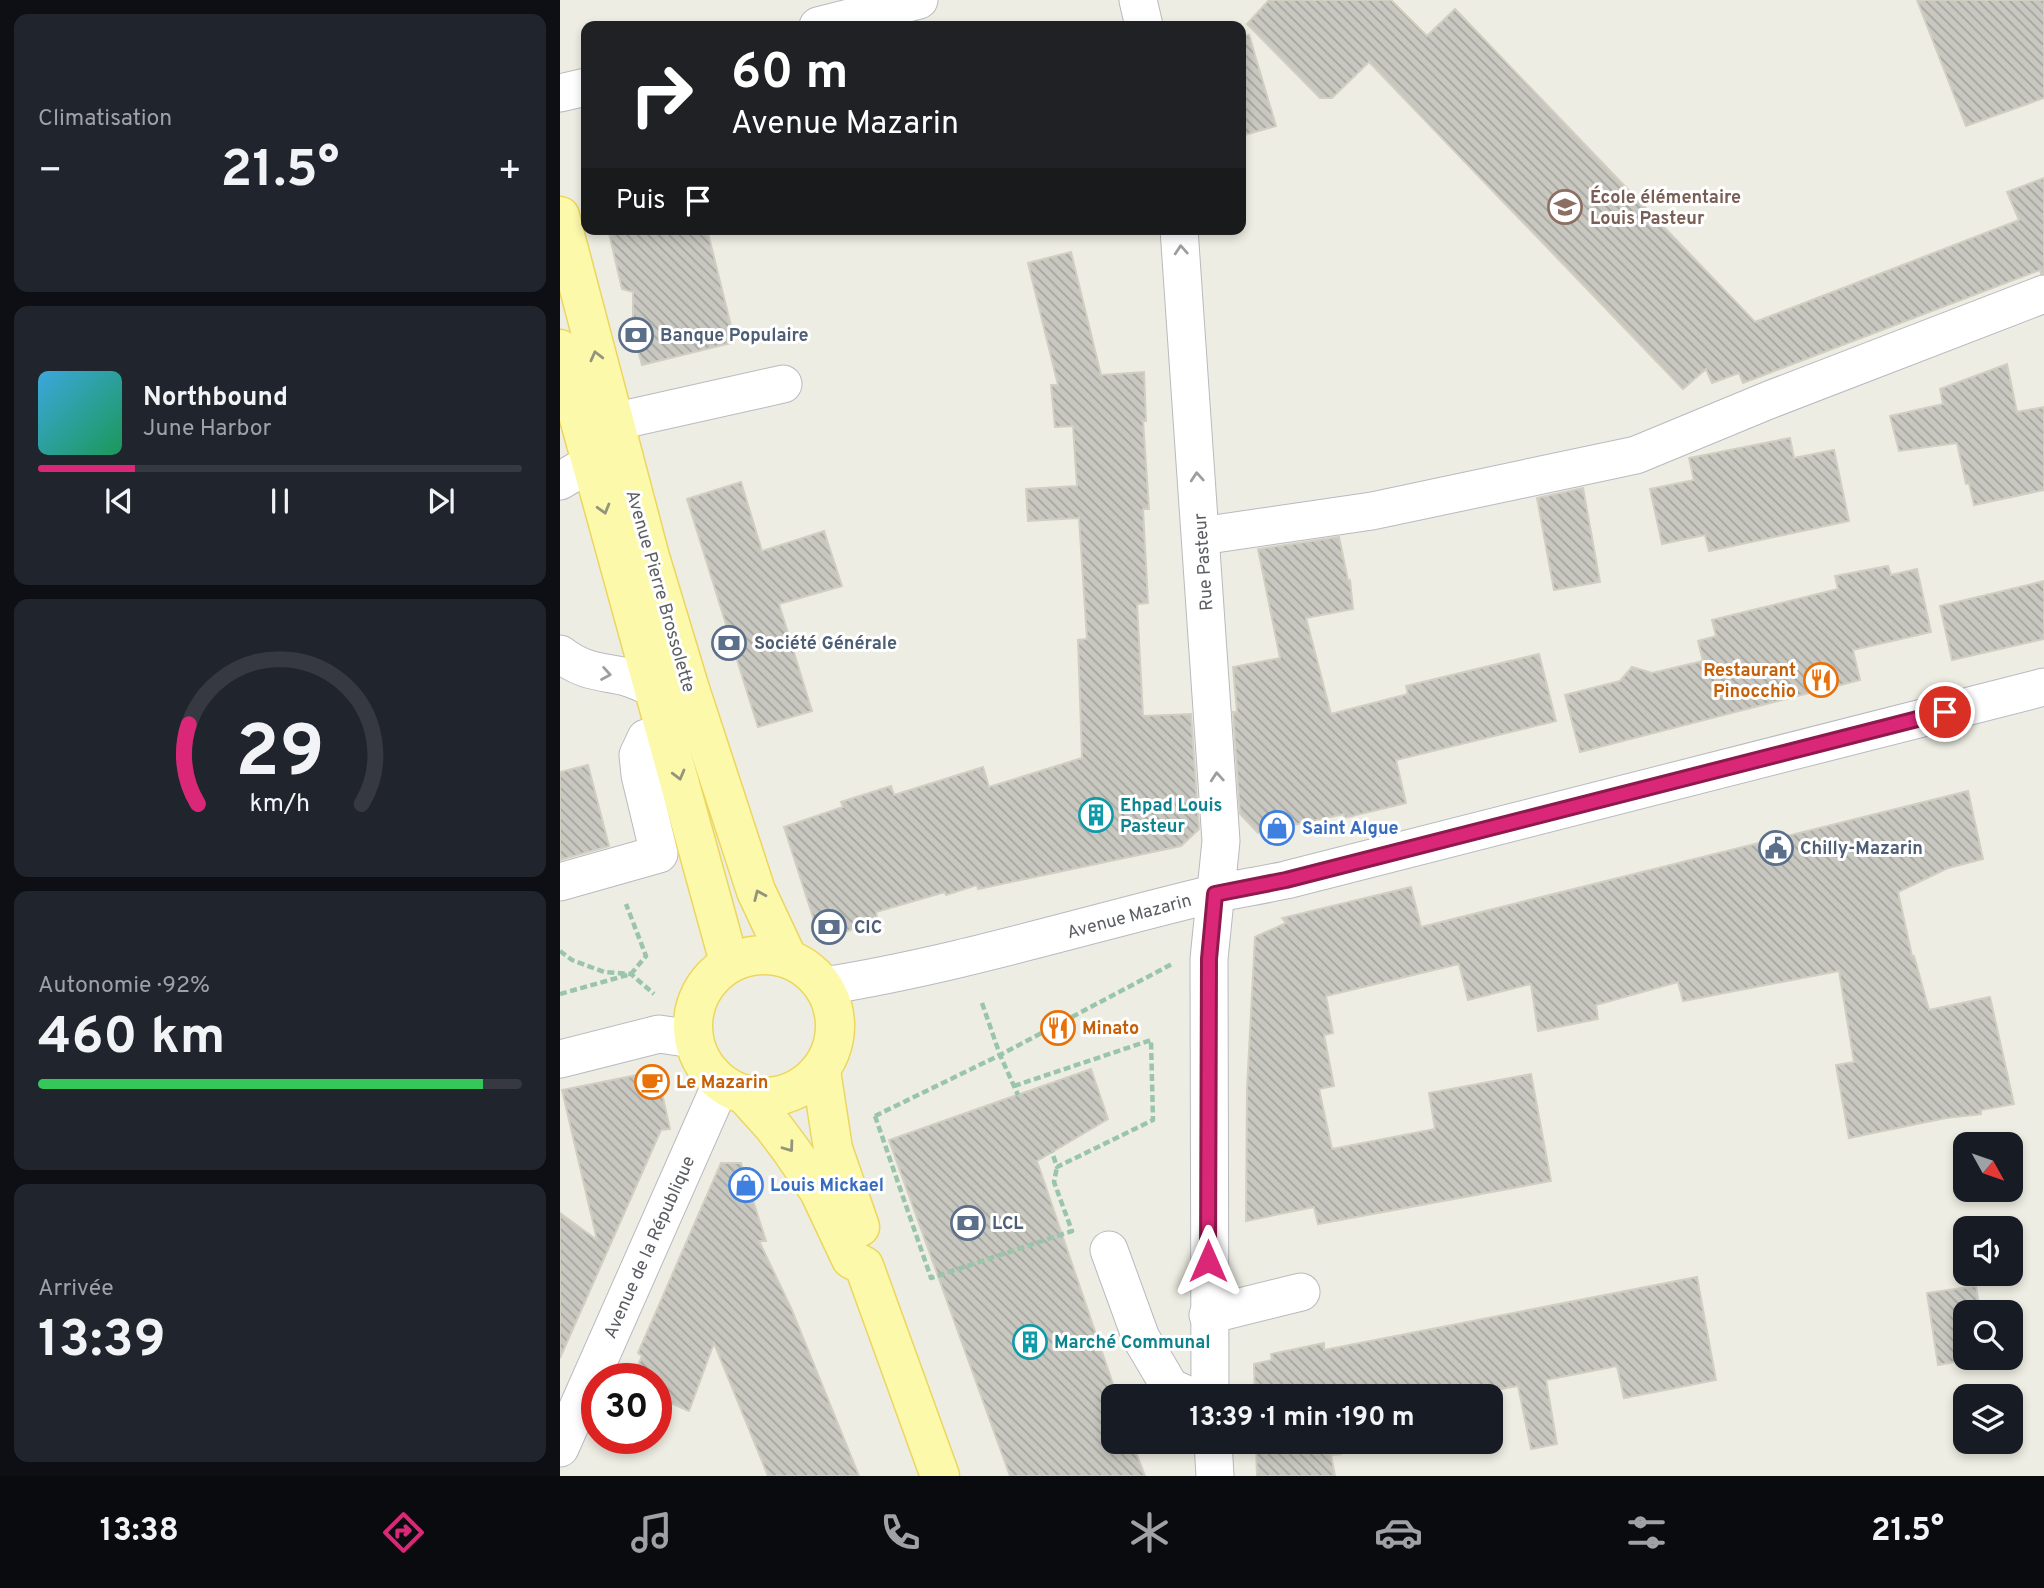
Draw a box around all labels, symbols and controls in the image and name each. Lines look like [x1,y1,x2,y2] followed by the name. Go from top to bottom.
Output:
[731,44,849,106] text: 60 m
[616,49,707,140] icon: right
[38,105,172,134] text: Climatisation
[731,105,959,145] text: Avenue Mazarin
[221,139,339,205] text: 21.5°
[38,148,63,197] text: −
[497,148,522,197] text: +
[679,182,717,220] icon: arrive
[616,185,665,218] text: Puis
[1590,185,1741,231] place label: École élémentaire Louis Pasteur
[1546,188,1584,226] school or university icon: École élémentaire Louis Pasteur
[1174,244,1189,255] one-way arrow
[617,316,655,354] bank icon: Banque Populaire
[660,325,809,348] place label: Banque Populaire
[590,350,604,362] one-way arrow
[143,382,288,415] text: Northbound
[143,415,271,444] text: June Harbor
[1190,471,1205,482] one-way arrow
[100,482,138,520] icon: previous
[261,482,299,520] icon: pause
[422,482,460,520] icon: next
[620,487,700,695] street label: Avenue Pierre Brossolette
[596,503,610,515] one-way arrow
[1190,512,1219,612] street label: Rue Pasteur
[710,624,748,662] bank icon: Société Générale
[754,633,897,656] place label: Société Générale
[1703,660,1796,704] place label: Restaurant Pinocchio
[1802,661,1840,699] restaurant icon: Restaurant Pinocchio
[600,666,612,681] one-way arrow
[1915,682,1975,742] pin
[1926,693,1964,731] icon: arrive
[235,710,325,802] text: 29
[671,769,685,781] one-way arrow
[1209,771,1224,782] one-way arrow
[250,789,310,821] text: km/h
[1120,795,1222,839] place label: Ehpad Louis Pasteur
[1077,796,1115,834] building icon: Ehpad Louis Pasteur
[1258,809,1296,847] shop icon: Saint Algue
[1302,818,1398,841] place label: Saint Algue
[1757,829,1795,867] public building icon: Chilly-Mazarin
[1800,838,1923,861] place label: Chilly-Mazarin
[753,890,767,902] one-way arrow
[1064,890,1194,945] street label: Avenue Mazarin
[810,908,848,946] bank icon: CIC
[854,917,882,940] place label: CIC
[38,972,210,1001] text: Autonomie · 92%
[38,1006,225,1072] text: 460 km
[1039,1009,1077,1047] restaurant icon: Minato
[1082,1018,1139,1041] place label: Minato
[633,1063,671,1101] cafe icon: Le Mazarin
[676,1072,768,1095] place label: Le Mazarin
[1953,1132,2023,1202] north arrow
[1953,1132,2023,1454] map controls
[781,1139,793,1152] one-way arrow
[600,1153,701,1343] street label: Avenue de la République
[727,1166,765,1204] shop icon: Louis Mickael
[770,1175,884,1198] place label: Louis Mickael
[949,1204,987,1242] bank icon: LCL
[992,1213,1023,1236] place label: LCL
[1953,1216,2023,1286] button: sound
[1171,1224,1245,1298] position arrow
[38,1275,114,1304] text: Arrivée
[1953,1300,2023,1370] button: search
[38,1309,166,1375] text: 13:39
[1011,1323,1049,1361] building icon: Marché Communal
[1054,1332,1211,1355] place label: Marché Communal
[581,1363,672,1454] speed limit sign: 30
[1953,1384,2023,1454] button: layers
[1189,1402,1415,1435] text: 13:39 · 1 min · 190 m
[379,1508,428,1557] icon: directions
[627,1508,676,1557] icon: music
[876,1508,925,1557] icon: phone
[1125,1508,1174,1557] icon: climate
[1374,1508,1423,1557] icon: car
[1622,1508,1671,1557] icon: filters
[100,1512,179,1552] text: 13:38
[1871,1512,1944,1552] text: 21.5°

